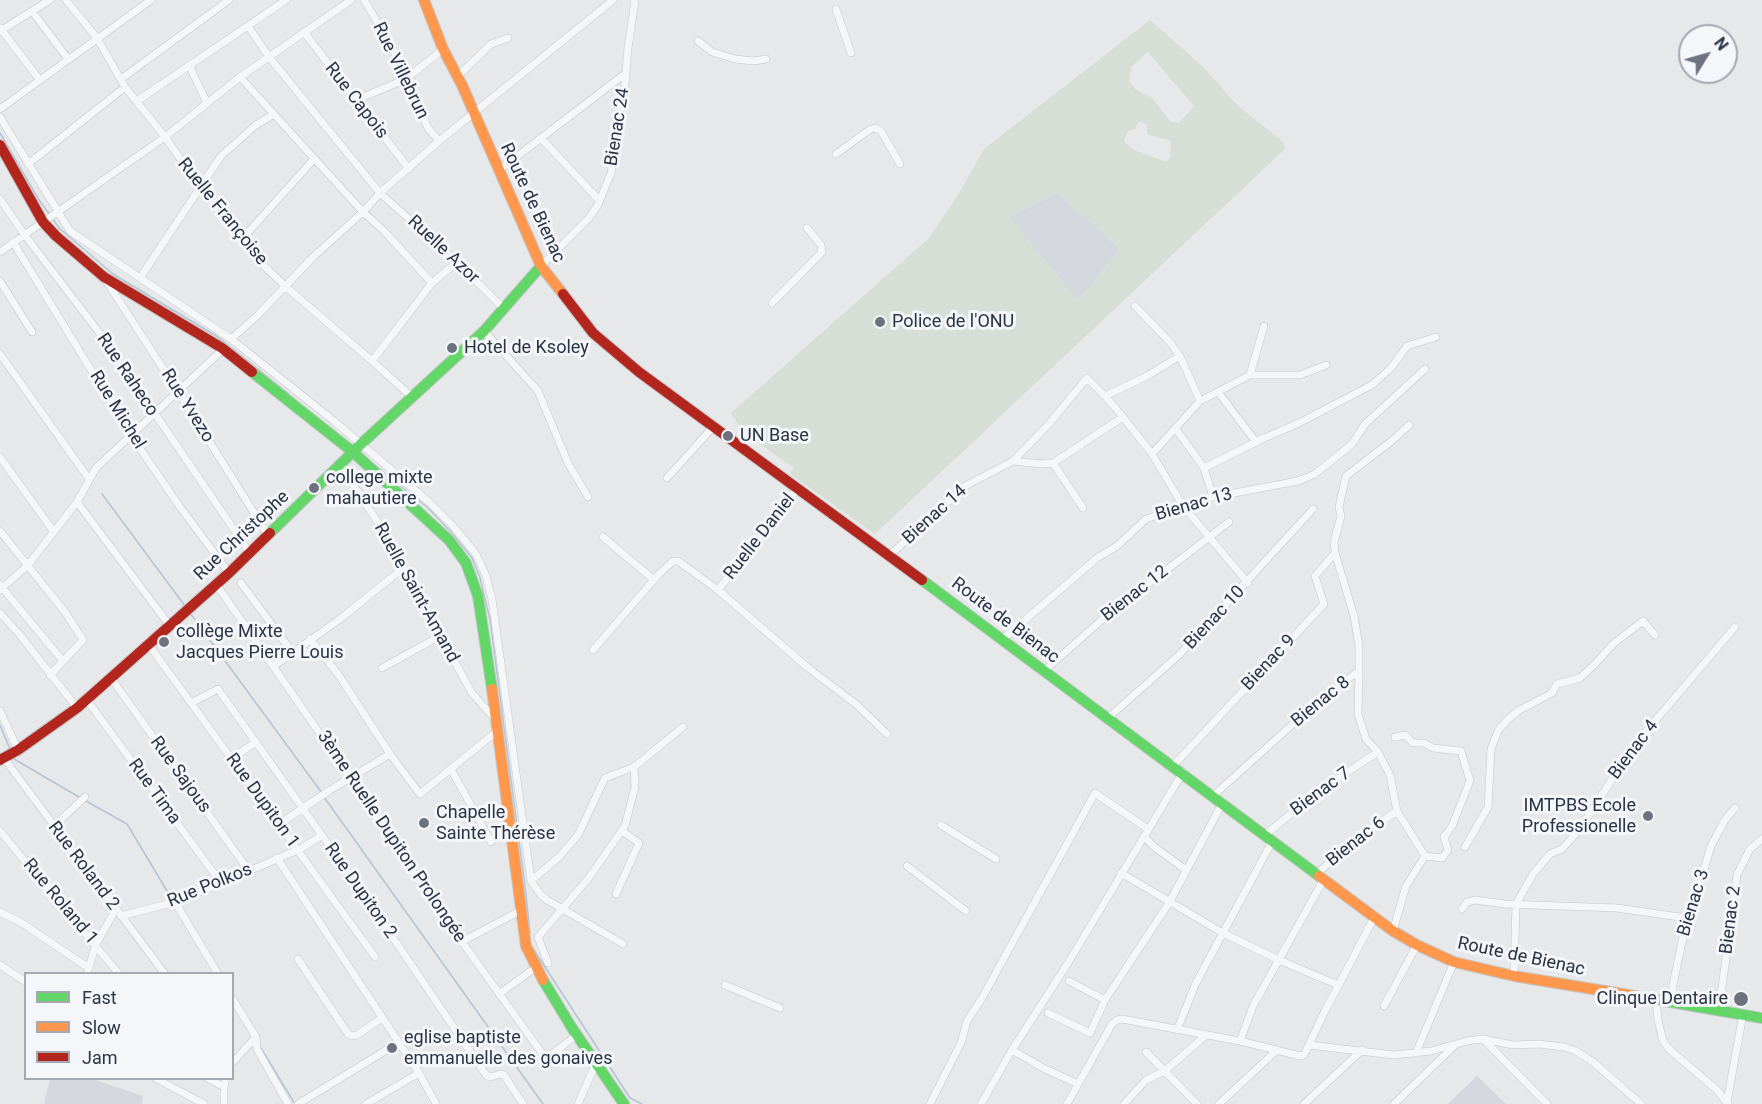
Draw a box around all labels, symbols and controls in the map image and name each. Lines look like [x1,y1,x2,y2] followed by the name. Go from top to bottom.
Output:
[367,19,433,123] street label: Rue Villebrun
[1678,24,1738,84] north arrow
[1710,34,1732,54] text: N
[320,59,392,143] street label: Rue Capois
[601,86,635,168] street label: Bienac 24
[495,140,569,266] street label: Route de Bienac
[172,154,272,270] street label: Ruelle Françoise
[403,211,483,289] street label: Ruelle Azor
[892,311,1014,333] place label: Police de l'ONU
[873,315,887,329] marker: Police de l'ONU
[91,330,163,420] street label: Rue Raheco
[464,337,589,359] place label: Hotel de Ksoley
[445,341,459,355] marker: Hotel de Ksoley
[156,365,218,447] street label: Rue Yvezo
[84,367,150,453] street label: Rue Michel
[740,425,809,447] place label: UN Base
[721,429,735,443] marker: UN Base
[326,467,433,510] place label: college mixte mahautiere
[307,481,321,495] marker: college mixte mahautiere
[898,481,972,549] street label: Bienac 14
[1153,484,1235,526] street label: Bienac 13
[190,487,294,585] street label: Rue Christophe
[720,490,800,584] street label: Ruelle Daniel
[369,519,463,667] street label: Ruelle Saint-Amand
[1097,561,1173,627] street label: Bienac 12
[947,573,1063,669] street label: Route de Bienac
[1180,582,1250,654] street label: Bienac 10
[176,621,343,664] place label: collège Mixte Jacques Pierre Louis
[1238,630,1300,696] street label: Bienac 9
[157,635,171,649] marker: collège Mixte Jacques Pierre Louis
[1287,672,1355,732] street label: Bienac 8
[1605,716,1663,784] street label: Bienac 4
[312,727,470,947] street label: 3ème Ruelle Dupiton Prolongée
[145,733,215,817] street label: Rue Sajous
[220,749,304,853] street label: Rue Dupiton 1
[123,755,185,829] street label: Rue Tima
[1287,763,1355,821] street label: Bienac 7
[1522,795,1636,838] place label: IMTPBS Ecole Professionelle
[436,802,555,844] place label: Chapelle Sainte Thérèse
[1641,809,1655,823] marker: IMTPBS Ecole Professionelle
[1322,812,1390,872] street label: Bienac 6
[417,816,431,830] marker: Chapelle Sainte Thérèse
[43,817,123,915] street label: Rue Roland 2
[319,839,401,943] street label: Rue Dupiton 2
[18,855,102,949] street label: Rue Roland 1
[164,859,256,913] street label: Rue Polkos
[1674,867,1714,939] street label: Bienac 3
[1716,885,1746,955] street label: Bienac 2
[1455,933,1587,981] street label: Route de Bienac
[24,972,234,1080] legend
[82,987,117,1008] text: Fast
[1597,988,1728,1010] place label: Clinque Dentaire
[1732,990,1750,1008] marker: Clinque Dentaire
[82,1017,121,1038] text: Slow
[404,1027,612,1070] place label: eglise baptiste emmanuelle des gonaives
[385,1041,399,1055] marker: eglise baptiste emmanuelle des gonaives
[82,1047,118,1068] text: Jam

